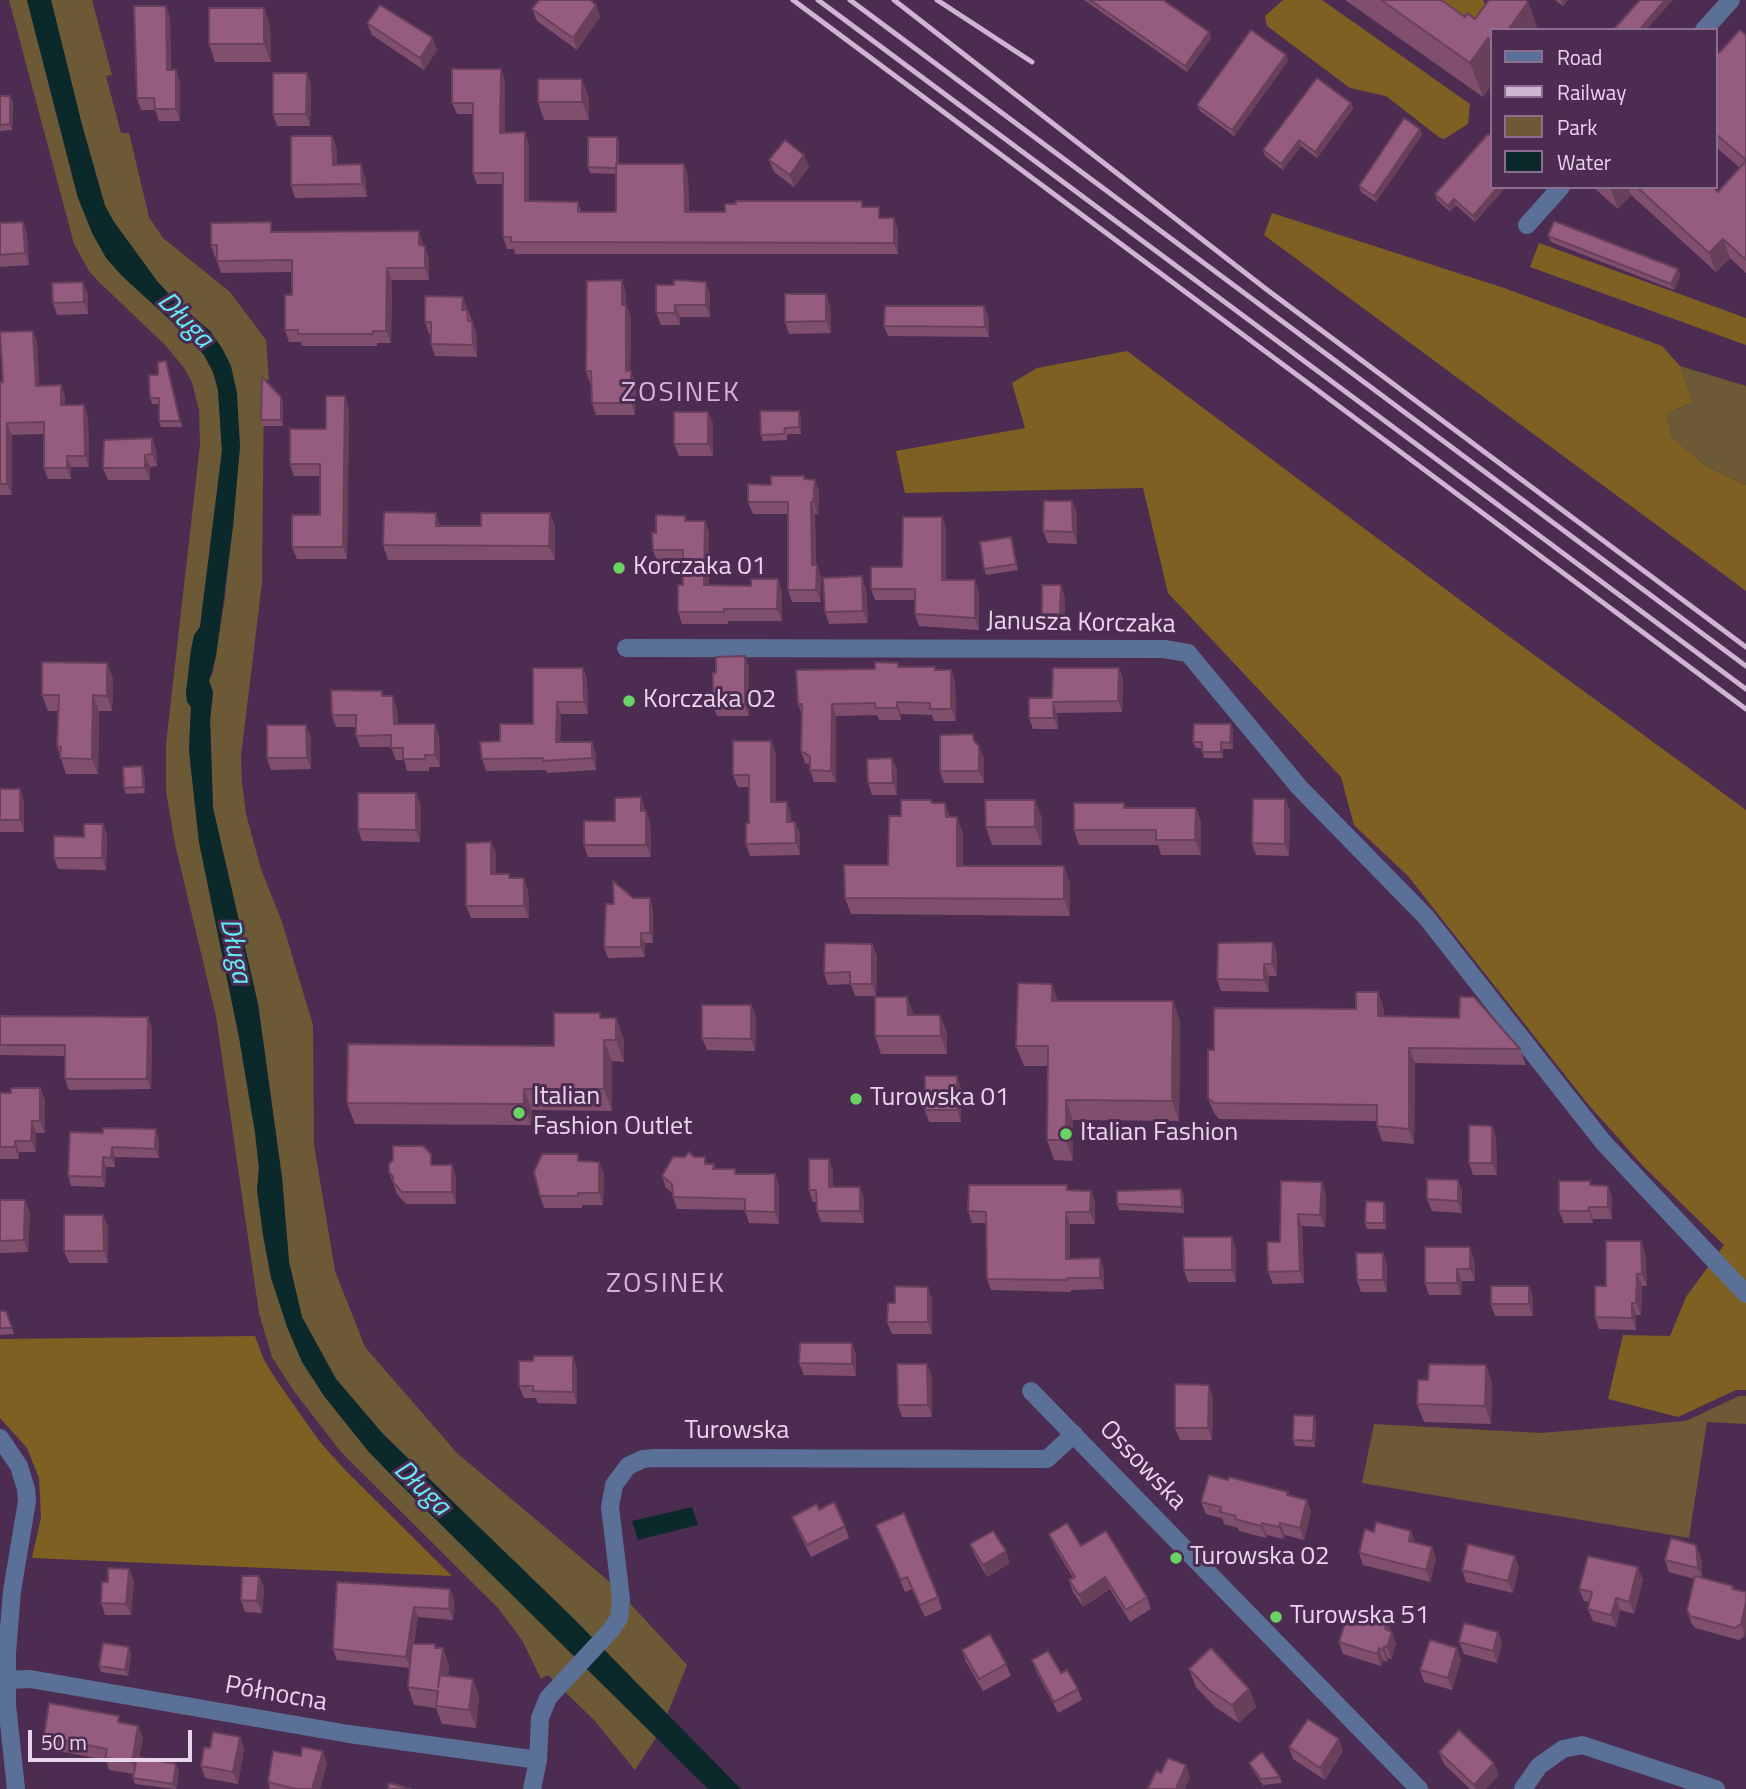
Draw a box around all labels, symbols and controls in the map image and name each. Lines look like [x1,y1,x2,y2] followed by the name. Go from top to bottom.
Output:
[1490,28,1718,189] legend
[1557,41,1602,73] text: Road
[1557,76,1626,108] text: Railway
[1557,111,1597,143] text: Park
[1557,146,1611,178] text: Water
[149,286,219,356] water label: Długa
[622,377,740,411] district label: ZOSINEK
[633,552,766,584] place label: Korczaka 01
[611,560,627,576] marker: Korczaka 01
[986,607,1176,641] street label: Janusza Korczaka
[643,685,776,717] place label: Korczaka 02
[621,693,637,709] marker: Korczaka 02
[211,915,257,987] water label: Długa
[533,1082,692,1144] place label: Italian Fashion Outlet
[870,1083,1010,1115] place label: Turowska 01
[848,1091,864,1107] marker: Turowska 01
[511,1105,527,1121] marker: Italian Fashion Outlet
[1080,1118,1238,1150] place label: Italian Fashion
[1058,1126,1074,1142] marker: Italian Fashion
[607,1268,725,1302] district label: ZOSINEK
[1092,1415,1192,1517] street label: Ossowska
[685,1416,789,1448] street label: Turowska
[386,1454,456,1524] water label: Długa
[1190,1542,1330,1574] place label: Turowska 02
[1168,1550,1184,1566] marker: Turowska 02
[1290,1601,1430,1633] place label: Turowska 51
[1268,1609,1284,1625] marker: Turowska 51
[223,1671,329,1719] street label: Północna
[32,1716,196,1760] scale bar
[41,1726,87,1758] text: 50 m

